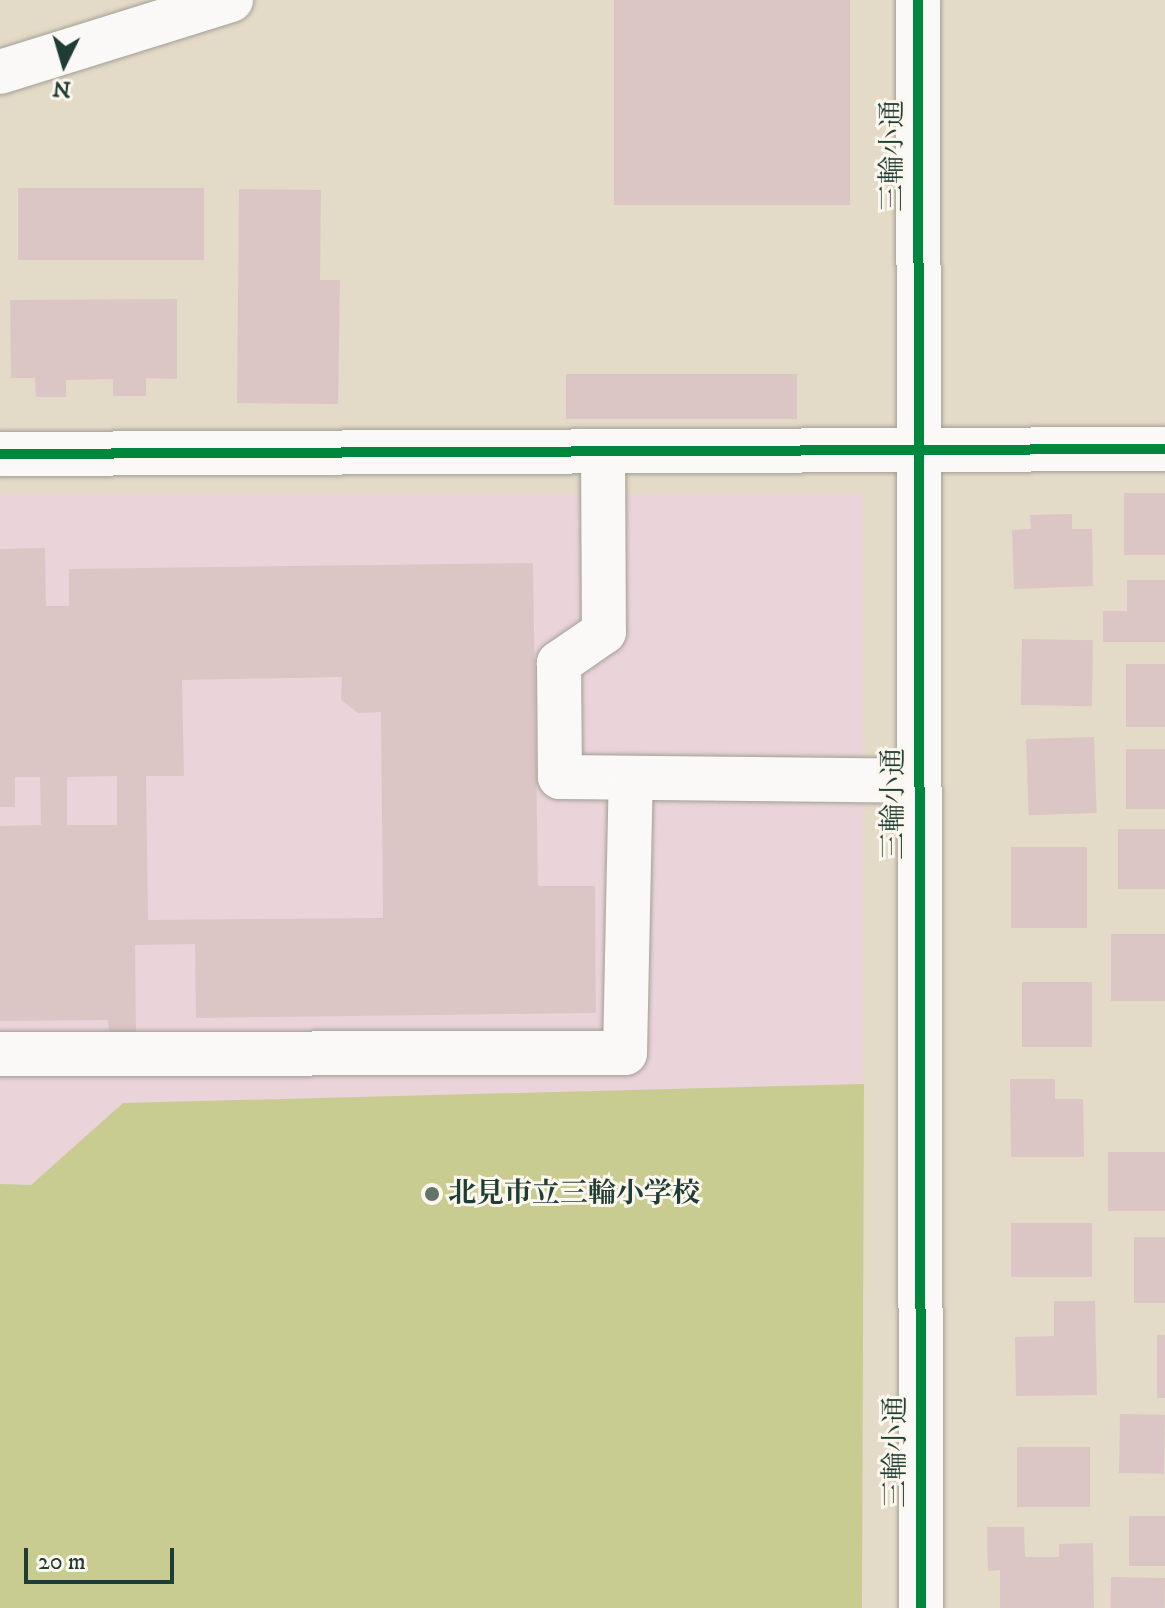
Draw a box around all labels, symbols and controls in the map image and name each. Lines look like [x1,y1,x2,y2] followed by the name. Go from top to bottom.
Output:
[24,24,104,104] north arrow
[52,74,72,103] text: N
[876,100,910,212] street label: 三輪小通
[877,748,911,860] street label: 三輪小通
[448,1177,700,1211] place label: 北見市立三輪小学校
[423,1185,441,1203] marker: 北見市立三輪小学校
[879,1396,913,1508] street label: 三輪小通
[28,1532,178,1582] scale bar
[38,1547,86,1577] text: 20 m

